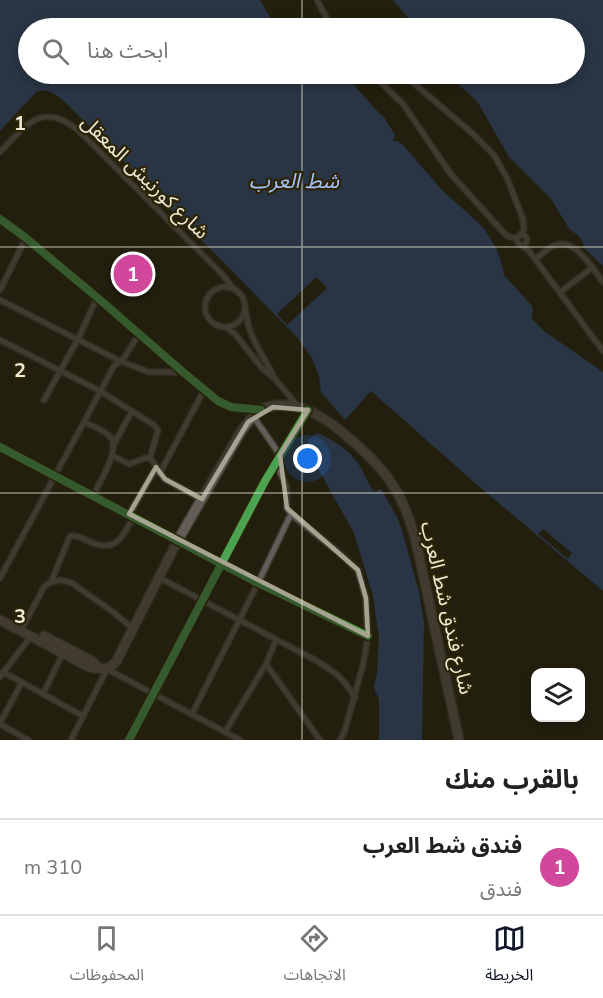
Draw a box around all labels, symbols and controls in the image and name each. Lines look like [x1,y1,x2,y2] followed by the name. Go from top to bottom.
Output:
[18,18,585,84] search box
[39,35,72,68] icon: search
[87,36,168,66] text: ابحث هنا
[74,109,215,246] street label: شارع كورنيش المعقل
[14,110,26,137] text: 1
[249,167,339,195] water label: شط العرب
[114,252,152,296] pin: 1
[14,357,26,384] text: 2
[293,444,322,473] your location
[413,519,480,697] street label: شارع فندق شط العرب
[14,603,26,630] text: 3
[531,668,585,722] map controls
[531,668,585,722] button: layers
[445,762,579,797] text: بالقرب منك
[363,831,522,861] text: فندق شط العرب
[24,854,82,881] text: 310 m
[554,854,566,881] text: 1
[480,876,522,903] text: فندق
[70,922,144,992] tab: المحفوظات
[283,922,346,992] tab: الاتجاهات
[485,922,533,992] tab: الخريطة

